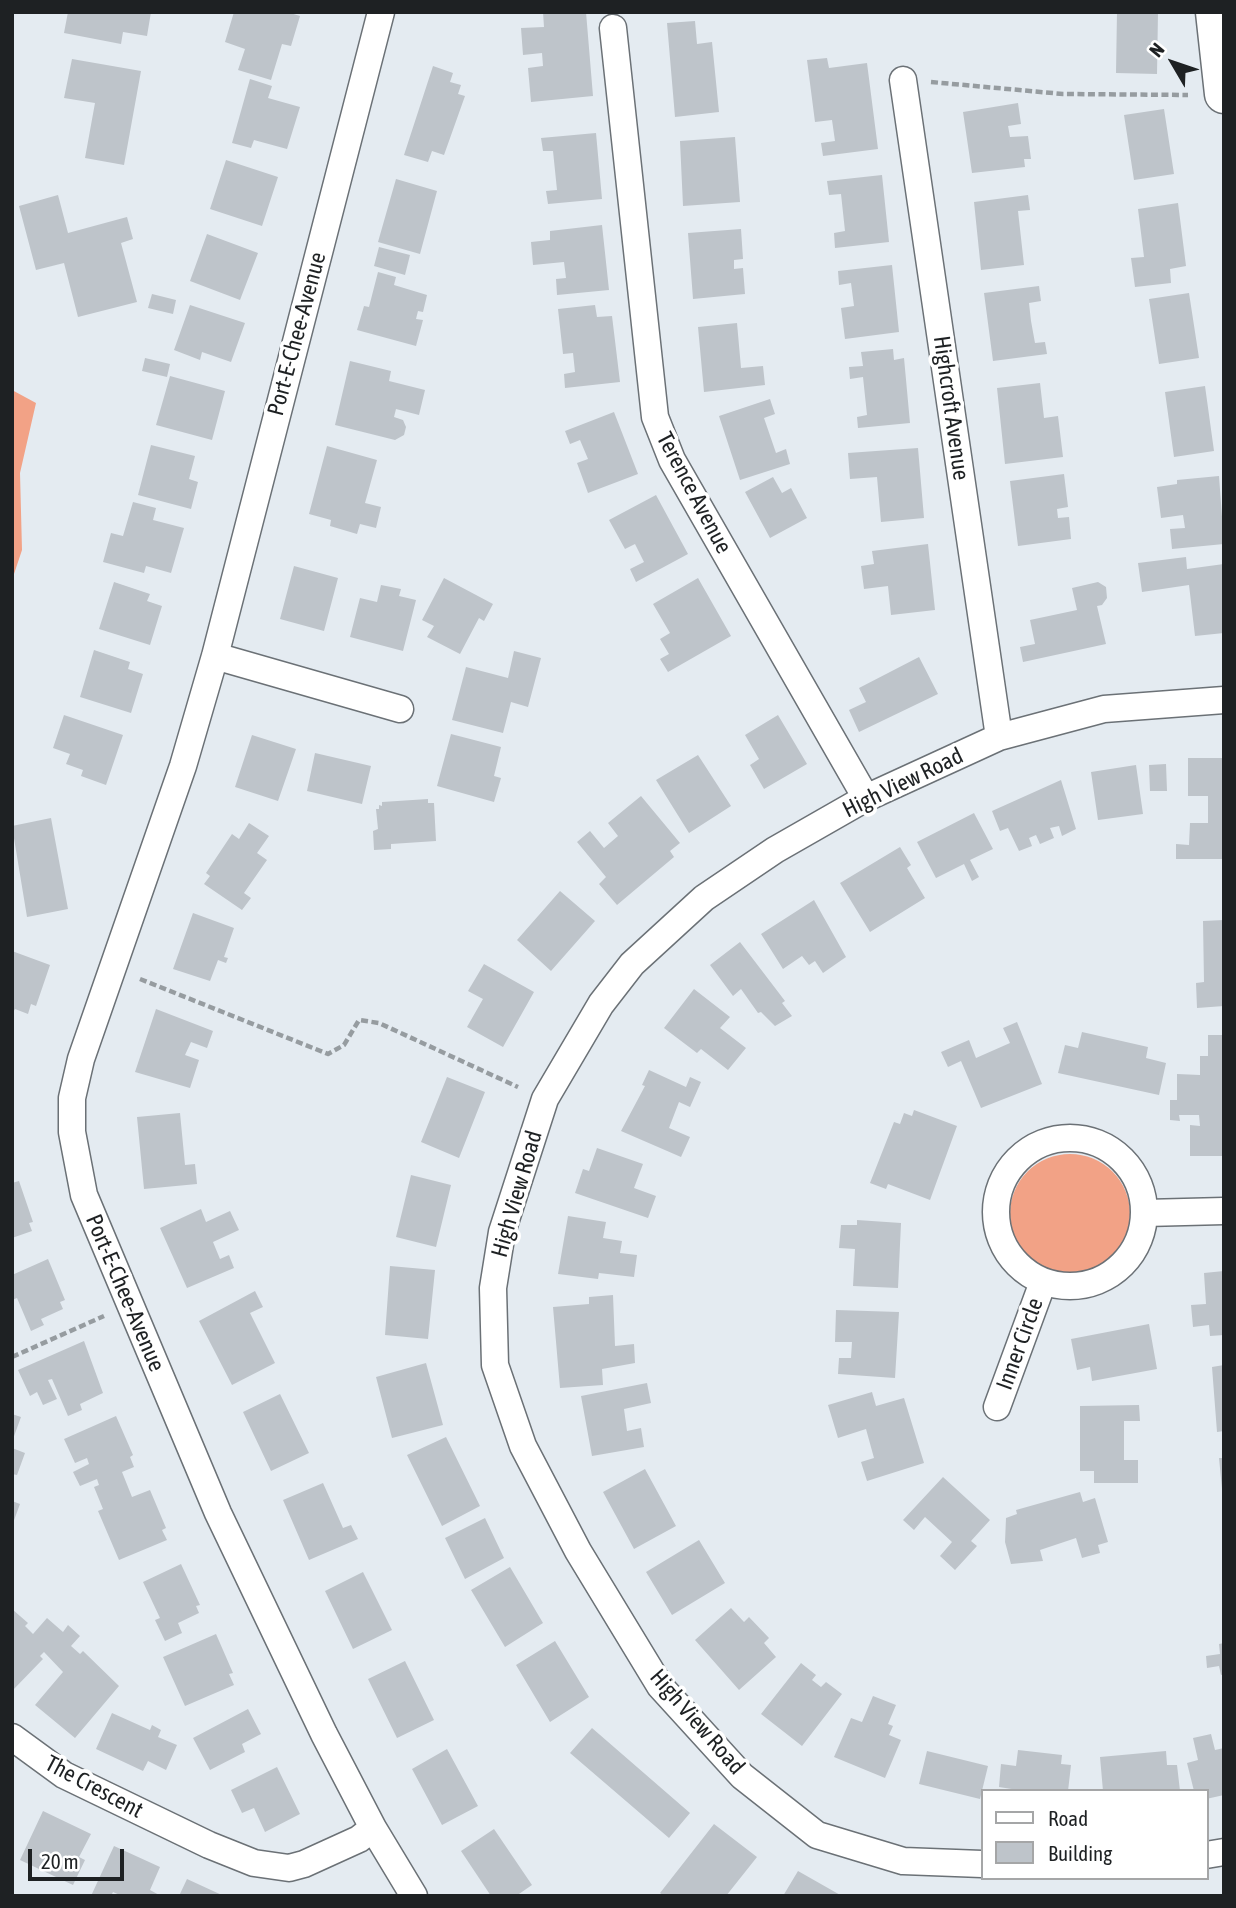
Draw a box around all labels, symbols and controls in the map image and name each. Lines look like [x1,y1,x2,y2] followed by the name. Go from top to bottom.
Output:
[1138,28,1208,98] north arrow
[1145,39,1169,61] text: N
[262,249,332,419] street label: Port-E-Chee-Avenue
[927,334,975,482] street label: Highcroft Avenue
[651,428,737,558] street label: Terence Avenue
[838,742,968,824] street label: High View Road
[486,1128,548,1260] street label: High View Road
[79,1210,171,1376] street label: Port-E-Chee-Avenue
[991,1294,1049,1394] street label: Inner Circle
[644,1664,750,1780] street label: High View Road
[40,1750,148,1824] street label: The Crescent
[981,1789,1208,1880] legend
[1048,1806,1088,1830] text: Road
[32,1834,128,1878] scale bar
[1048,1841,1112,1865] text: Building
[41,1849,79,1873] text: 20 m

